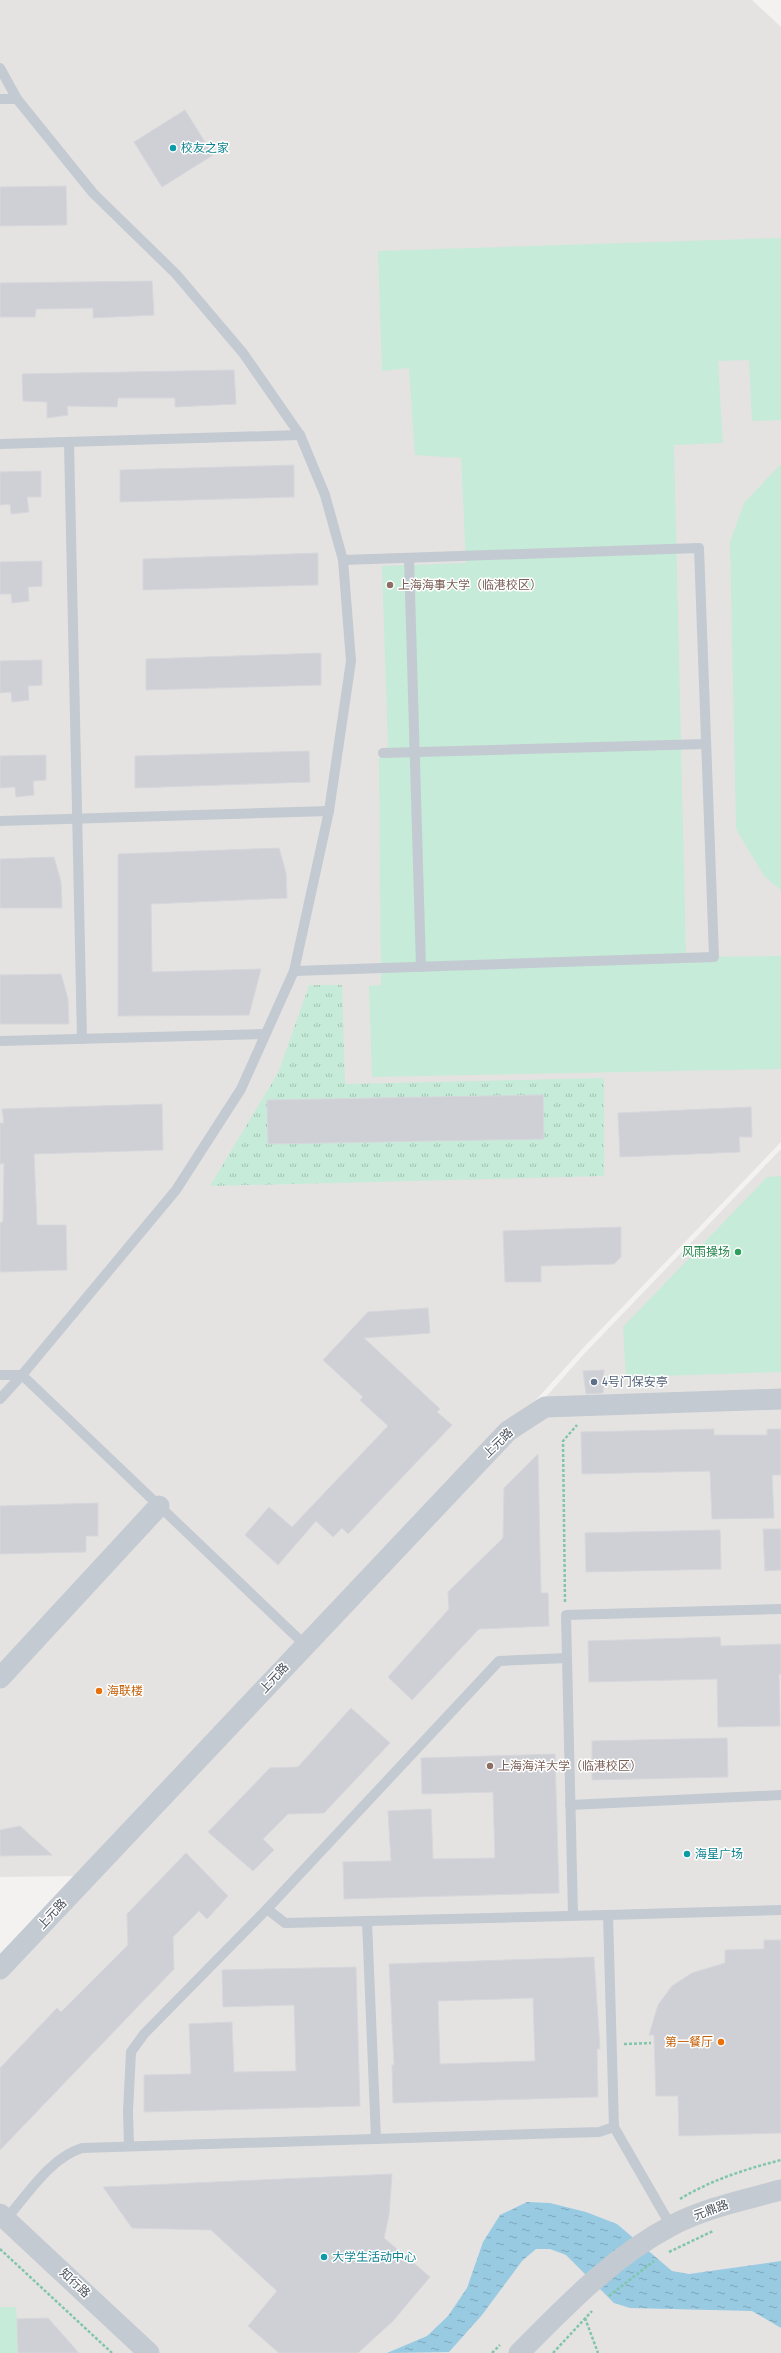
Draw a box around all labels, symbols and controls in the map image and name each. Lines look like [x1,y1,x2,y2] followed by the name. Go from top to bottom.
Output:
[181,141,229,155] place label: 校友之家
[168,143,178,153] marker: 校友之家
[398,578,542,592] place label: 上海海事大学（临港校区）
[385,580,395,590] marker: 上海海事大学（临港校区）
[682,1245,730,1259] place label: 风雨操场
[733,1247,743,1257] marker: 风雨操场
[602,1375,668,1389] place label: 4号门保安亭
[589,1377,599,1387] marker: 4号门保安亭
[480,1425,516,1461] street label: 上元路
[257,1660,291,1696] street label: 上元路
[107,1684,143,1698] place label: 海联楼
[94,1686,104,1696] marker: 海联楼
[498,1759,642,1773] place label: 上海海洋大学（临港校区）
[485,1761,495,1771] marker: 上海海洋大学（临港校区）
[695,1847,743,1861] place label: 海星广场
[682,1849,692,1859] marker: 海星广场
[35,1896,69,1932] street label: 上元路
[665,2035,713,2049] place label: 第一餐厅
[716,2037,726,2047] marker: 第一餐厅
[692,2197,730,2223] street label: 元鼎路
[332,2250,416,2264] place label: 大学生活动中心
[319,2252,329,2262] marker: 大学生活动中心
[57,2266,93,2300] street label: 知行路

